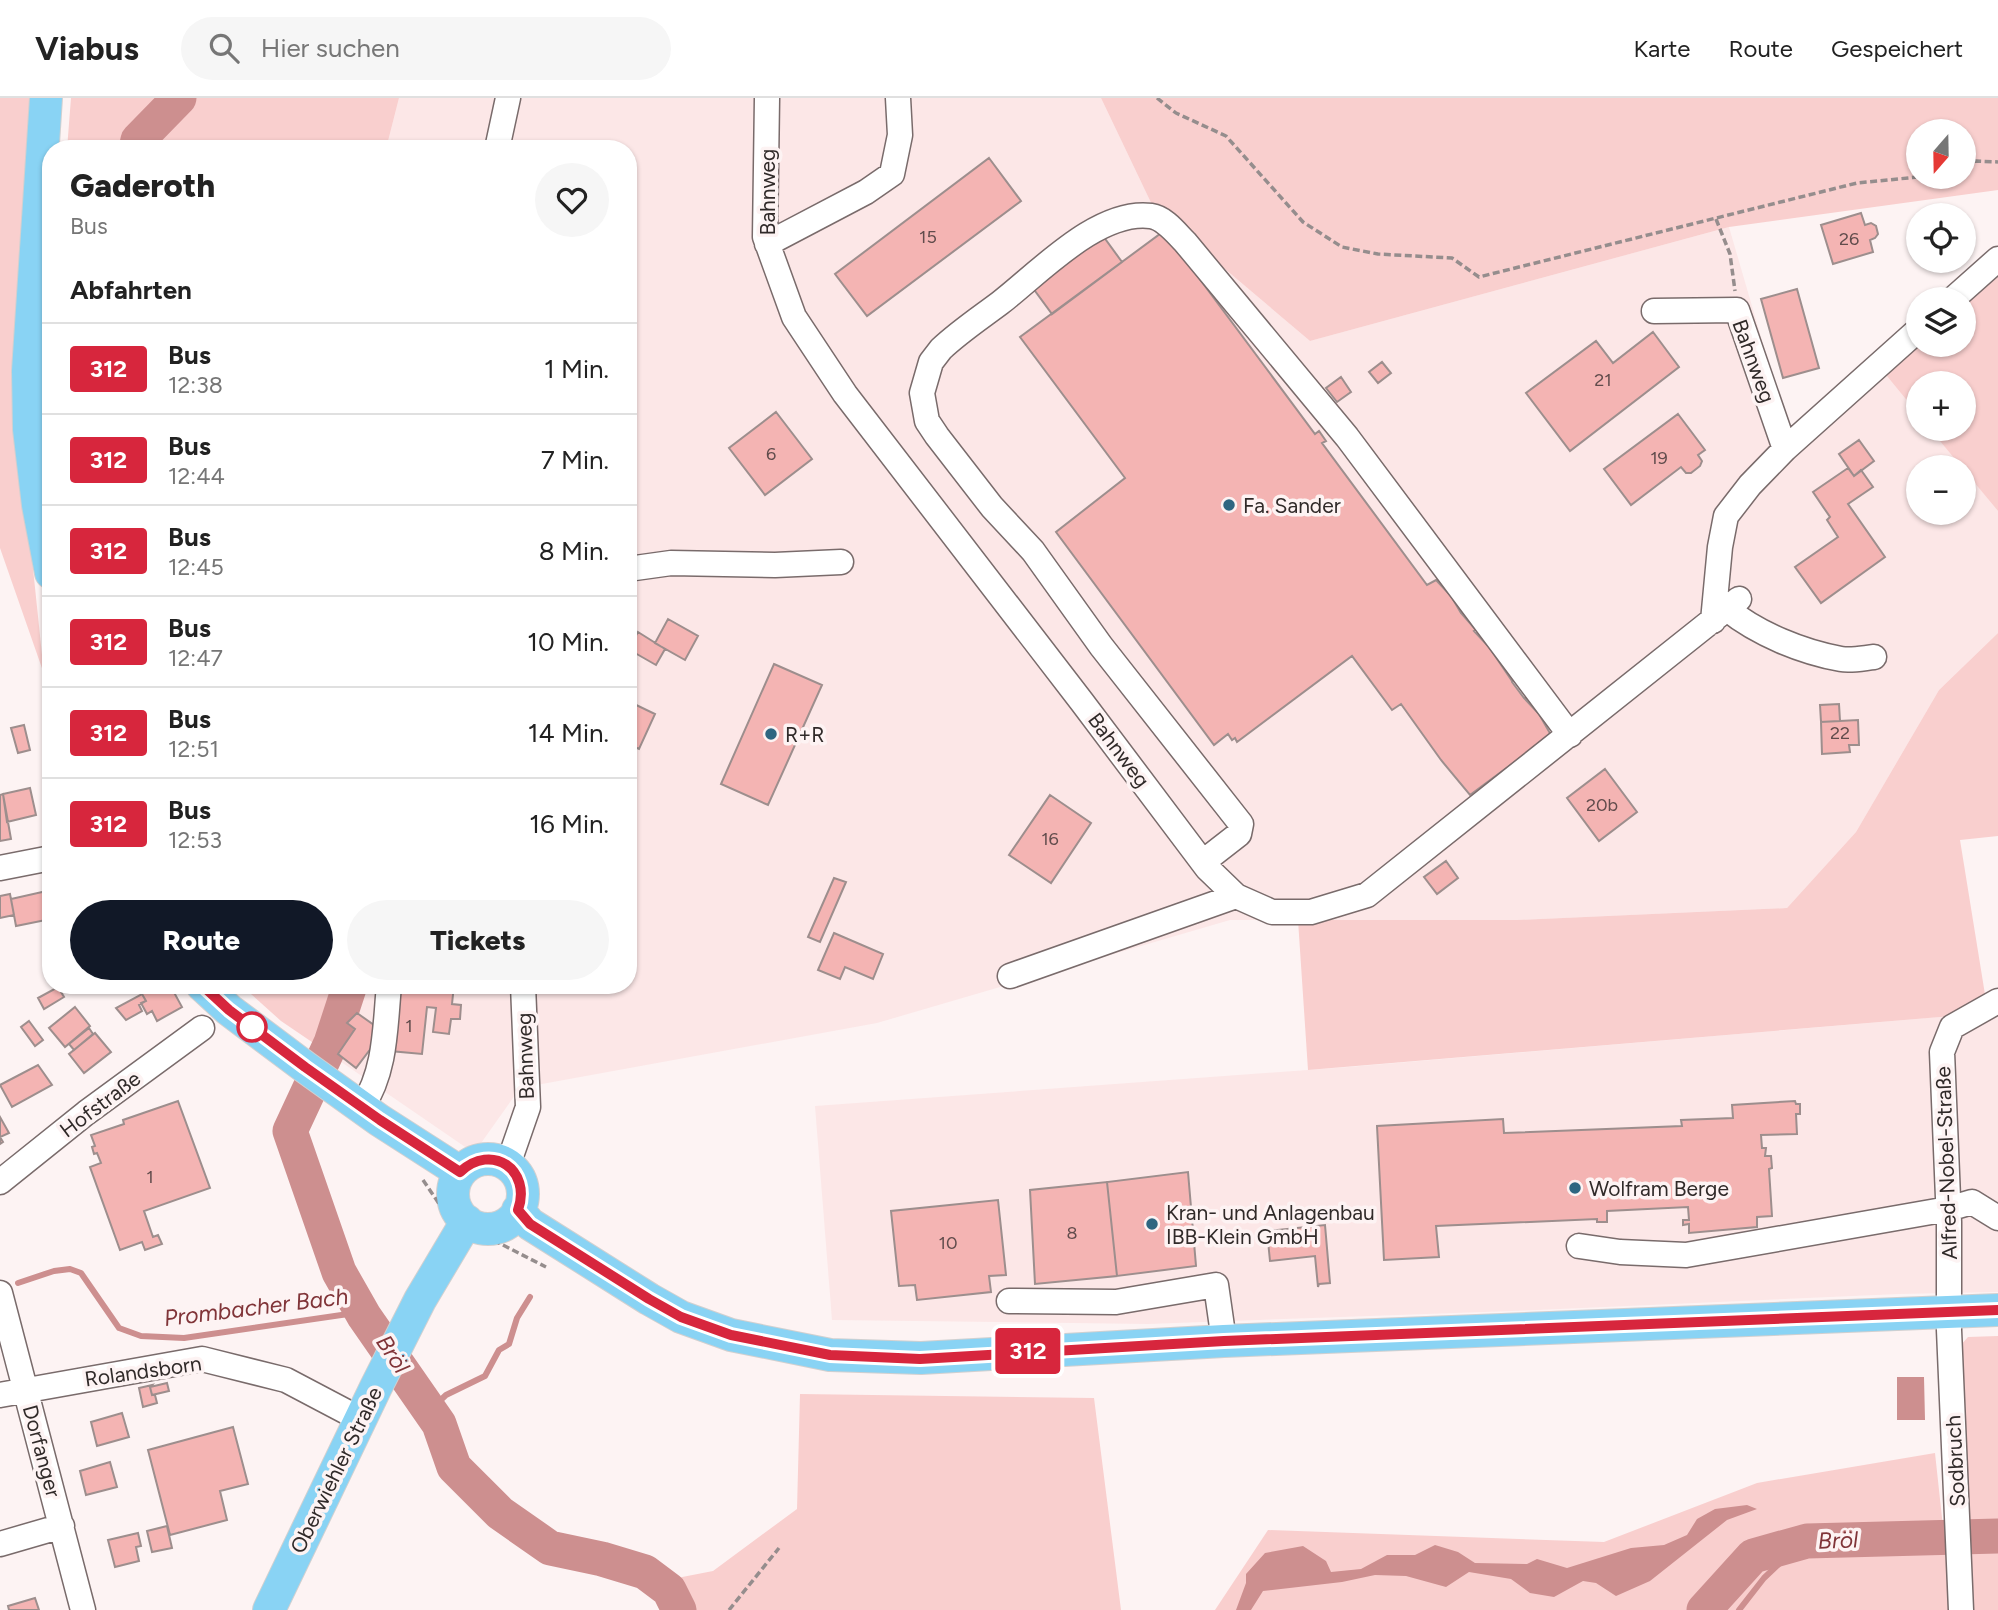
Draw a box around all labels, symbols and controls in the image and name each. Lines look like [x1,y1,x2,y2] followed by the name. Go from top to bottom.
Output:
[181,17,671,80] search box
[35,29,139,68] text: Viabus
[205,29,243,67] icon: search
[261,32,400,64] text: Hier suchen
[1634,34,1690,63] text: Karte
[1728,34,1793,63] text: Route
[1831,34,1963,63] text: Gespeichert
[1906,119,1976,189] north arrow
[1906,119,1976,525] map controls
[755,149,780,235] street label: Bahnweg
[535,163,609,237] button: heart
[70,166,215,205] text: Gaderoth
[1906,203,1976,273] button: locate
[70,212,108,240] text: Bus
[919,226,937,248] house number: 15
[1839,228,1859,250] house number: 26
[70,274,192,306] text: Abfahrten
[1906,287,1976,357] button: layers
[1727,316,1781,406] street label: Bahnweg
[168,339,211,371] text: Bus
[544,353,609,385] text: 1 Min.
[90,354,127,383] text: 312
[1594,369,1612,391] house number: 21
[168,371,223,399] text: 12:38
[1906,371,1976,441] button: +
[168,430,211,462] text: Bus
[766,443,776,465] house number: 6
[541,444,609,476] text: 7 Min.
[90,445,127,474] text: 312
[1650,447,1668,469] house number: 19
[1906,455,1976,525] button: −
[168,462,225,490] text: 12:44
[1243,493,1341,518] place label: Fa. Sander
[1221,497,1237,513] marker: Fa. Sander
[168,521,211,553] text: Bus
[539,535,609,567] text: 8 Min.
[90,536,127,565] text: 312
[168,553,224,581] text: 12:45
[168,612,211,644] text: Bus
[527,626,609,658] text: 10 Min.
[90,627,127,656] text: 312
[168,644,223,672] text: 12:47
[168,703,211,735] text: Bus
[1083,708,1155,792] street label: Bahnweg
[528,717,609,749] text: 14 Min.
[90,718,127,747] text: 312
[785,722,824,747] place label: R+R
[1830,722,1850,744] house number: 22
[763,726,779,742] marker: R+R
[168,735,219,763] text: 12:51
[168,794,211,826] text: Bus
[1586,794,1618,816] house number: 20b
[529,808,609,840] text: 16 Min.
[90,809,127,838] text: 312
[168,826,222,854] text: 12:53
[1041,828,1059,850] house number: 16
[70,900,333,980] button: Route
[347,900,609,980] button: Tickets
[237,1012,267,1042] unlabelled marker
[511,1012,539,1100] street label: Bahnweg
[405,1015,413,1037] house number: 1
[55,1066,145,1142] street label: Hofstraße
[1930,1066,1962,1260] street label: Alfred-Nobel-Straße
[146,1166,154,1188] house number: 1
[1589,1176,1729,1201] place label: Wolfram Berge
[1567,1180,1583,1196] marker: Wolfram Berge
[1166,1200,1375,1249] place label: Kran- und Anlagenbau IBB-Klein GmbH
[1144,1216,1160,1232] marker: Kran- und Anlagenbau IBB-Klein GmbH
[1066,1222,1078,1244] house number: 8
[939,1232,957,1254] house number: 10
[162,1282,350,1332] water label: Prombacher Bach
[988,1328,1068,1374] line badge: 312
[370,1329,416,1379] water label: Bröl
[1009,1336,1047,1365] text: 312
[83,1350,203,1392] street label: Rolandsborn
[285,1383,387,1557] street label: Oberwiehler Straße
[18,1402,66,1500] street label: Dorfanger
[1940,1415,1970,1507] street label: Sodbruch
[1817,1525,1860,1555] water label: Bröl

